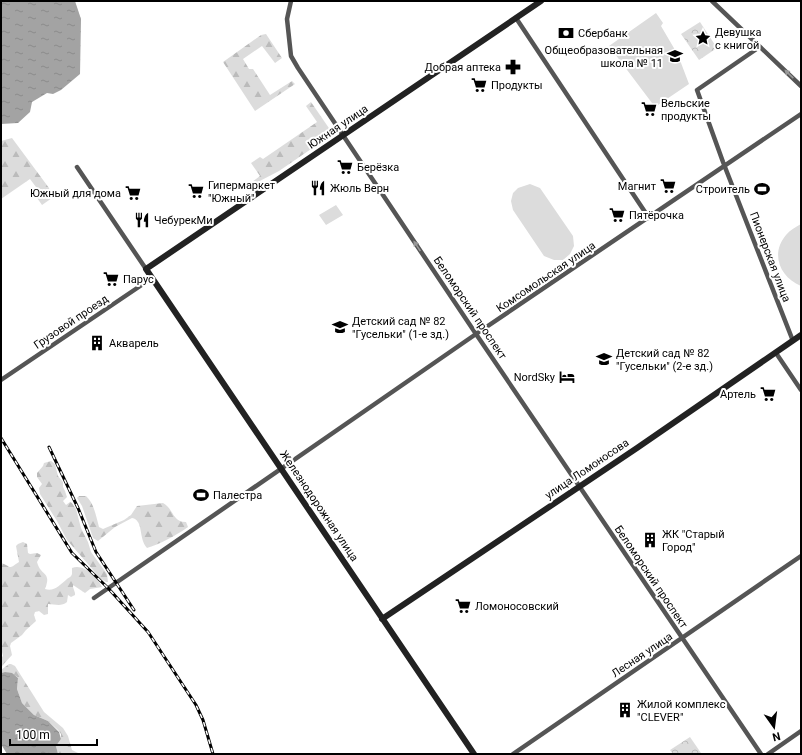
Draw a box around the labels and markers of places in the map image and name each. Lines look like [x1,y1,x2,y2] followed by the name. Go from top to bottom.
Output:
[557,24,575,42] bank icon: Сбербанк
[715,26,761,52] place label: Девушка с книгой
[578,27,628,40] place label: Сбербанк
[694,29,712,47] place icon: Девушка с книгой
[545,44,663,70] place label: Общеобразовательная школа № 11
[666,47,684,65] school or university icon: Общеобразовательная школа № 11
[504,58,522,76] pharmacy icon: Добрая аптека
[425,61,501,74] place label: Добрая аптека
[470,76,488,94] supermarket icon: Продукты
[491,79,543,92] place label: Продукты
[661,97,711,123] place label: Вельские продукты
[640,100,658,118] supermarket icon: Вельские продукты
[336,158,354,176] supermarket icon: Берёзка
[357,161,399,174] place label: Берёзка
[659,177,677,195] supermarket icon: Магнит
[208,179,276,205] place label: Гипермаркет "Южный"
[309,179,327,197] restaurant icon: Жюль Верн
[618,180,657,193] place label: Магнит
[753,180,771,198] sports icon: Строитель
[187,182,205,200] supermarket icon: Гипермаркет "Южный"
[330,182,389,195] place label: Жюль Верн
[696,183,750,196] place label: Строитель
[124,184,142,202] supermarket icon: Южный для дома
[30,187,121,200] place label: Южный для дома
[608,206,626,224] supermarket icon: Пятёрочка
[629,209,684,222] place label: Пятёрочка
[133,211,151,229] restaurant icon: ЧебурекМи
[154,214,213,227] place label: ЧебурекМи
[102,270,120,288] supermarket icon: Парус
[123,273,154,286] place label: Парус
[352,315,449,341] place label: Детский сад № 82 "Гусельки" (1-е зд.)
[331,318,349,336] school or university icon: Детский сад № 82 "Гусельки" (1-е зд.)
[88,334,106,352] building icon: Акварель
[109,337,159,350] place label: Акварель
[616,347,713,373] place label: Детский сад № 82 "Гусельки" (2-е зд.)
[595,350,613,368] school or university icon: Детский сад № 82 "Гусельки" (2-е зд.)
[558,368,576,386] hotel icon: NordSky
[514,371,556,384] place label: NordSky
[759,385,777,403] supermarket icon: Артель
[720,388,756,401] place label: Артель
[192,486,210,504] sports icon: Палестра
[213,489,262,502] place label: Палестра
[662,528,725,554] place label: ЖК "Старый Город"
[641,531,659,549] building icon: ЖК "Старый Город"
[454,597,472,615] supermarket icon: Ломоносовский
[475,600,559,613] place label: Ломоносовский
[637,698,726,724] place label: Жилой комплекс "СLEVER"
[616,701,634,719] building icon: Жилой комплекс "СLEVER"

